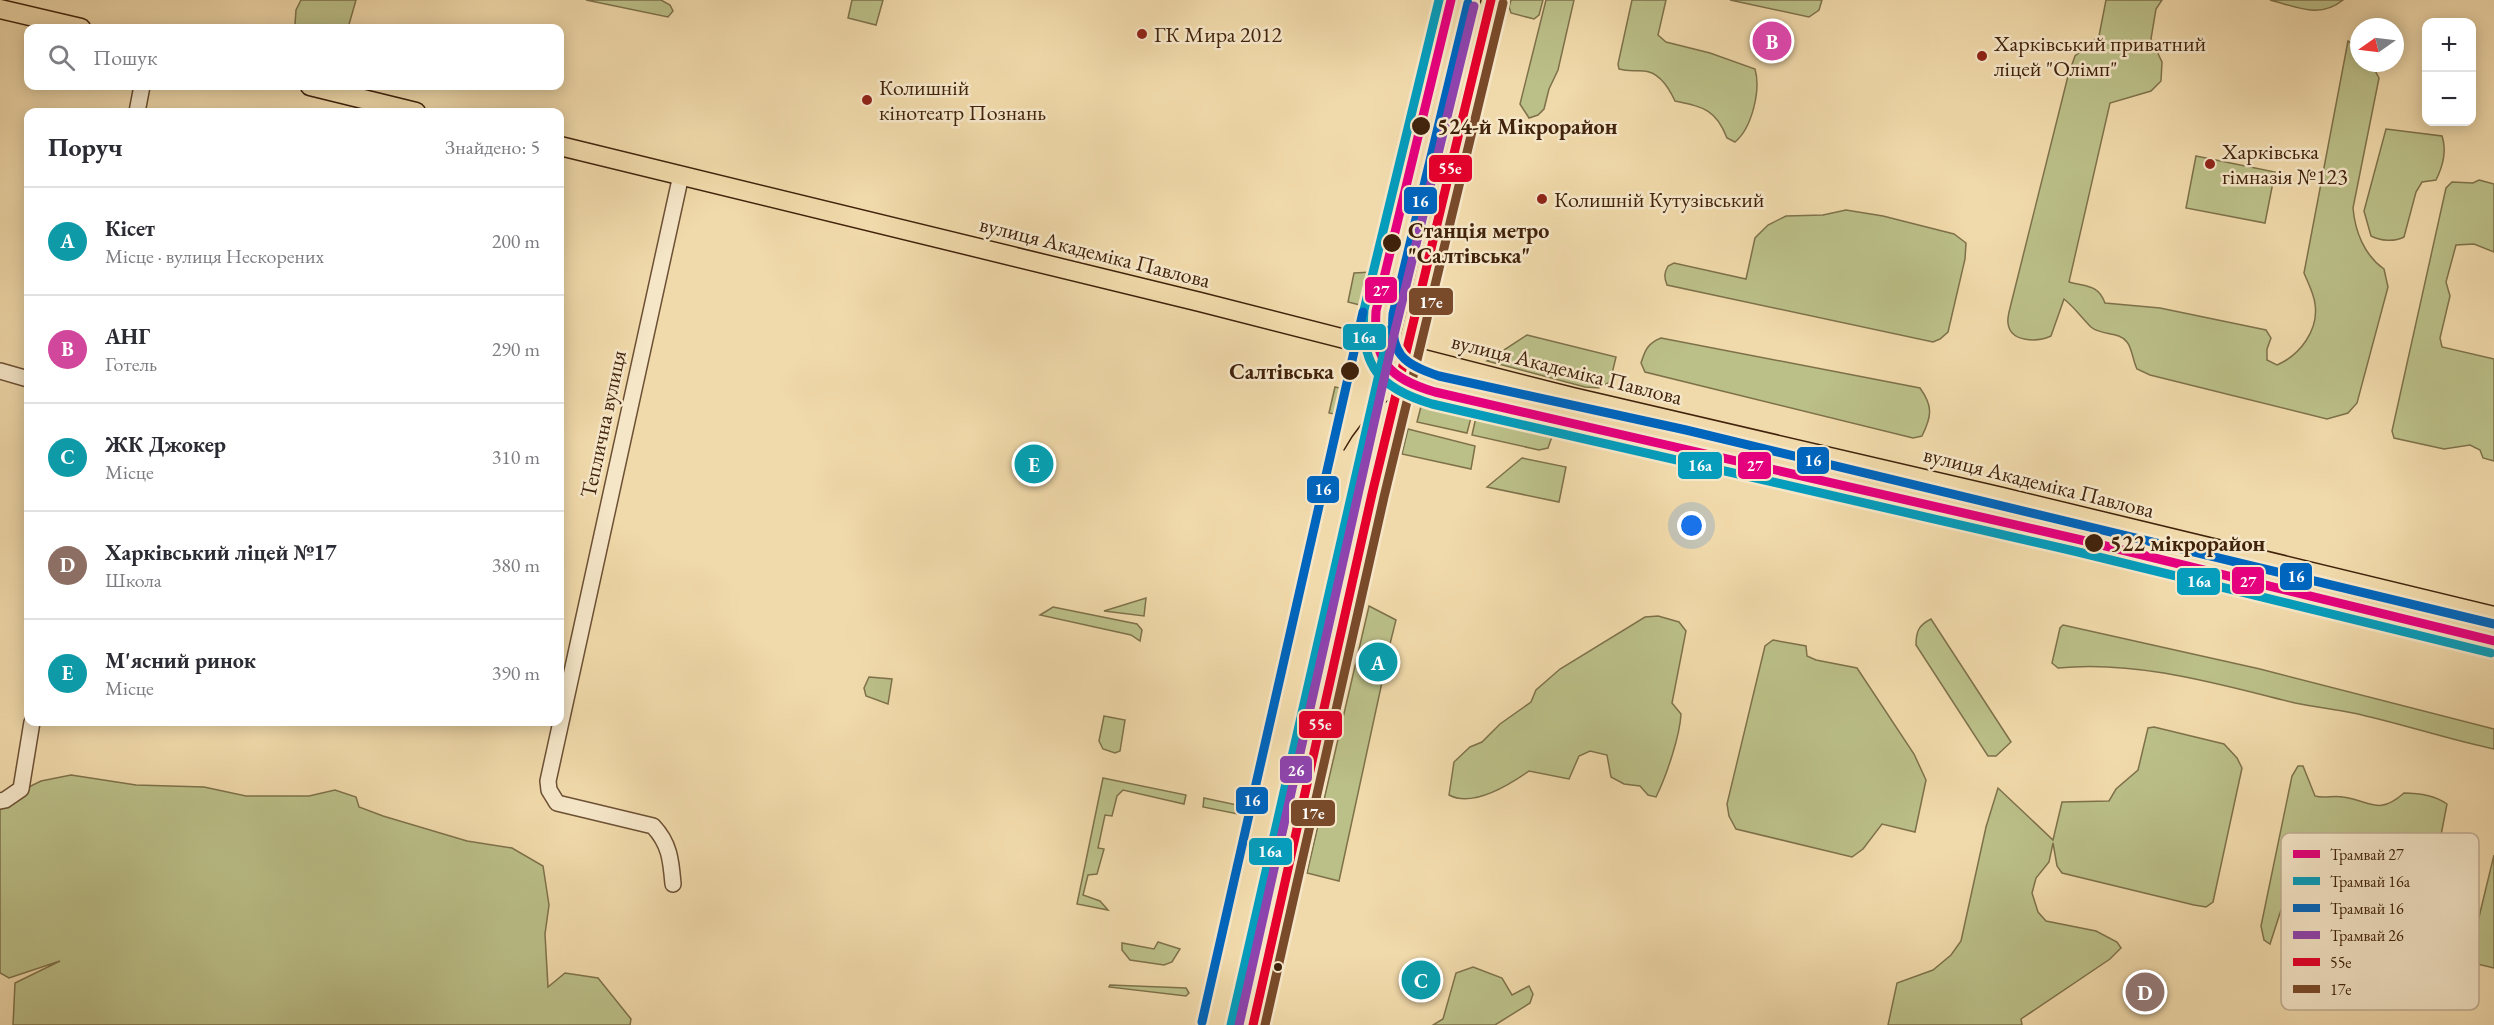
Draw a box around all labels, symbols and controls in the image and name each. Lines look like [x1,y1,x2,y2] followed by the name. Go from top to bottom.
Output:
[1752,18,1792,63] pin: B
[2350,18,2404,72] north arrow
[2422,18,2476,126] map controls
[2422,18,2476,72] button: +
[1154,20,1283,49] place label: ГК Мира 2012
[24,24,564,90] search box
[1135,27,1149,41] marker: ГК Мира 2012
[1993,29,2207,83] place label: Харківський приватний ліцей "Олімп"
[45,41,78,74] icon: search
[93,43,157,72] text: Пошук
[1975,49,1989,63] marker: Харківський приватний ліцей "Олімп"
[2422,72,2476,126] button: −
[879,73,1046,127] place label: Колишній кінотеатр Познань
[860,93,874,107] marker: Колишній кінотеатр Познань
[1437,112,1618,141] place label: 524-й Мікрорайон
[1410,115,1432,137] marker: 524-й Мікрорайон
[48,130,123,164] text: Поруч
[445,134,540,160] text: Знайдено: 5
[2221,137,2348,191] place label: Харківська гімназія №123
[1428,154,1473,183] line badge: 55е
[2203,157,2217,171] marker: Харківська гімназія №123
[1438,158,1462,179] text: 55е
[1554,185,1765,214] place label: Колишній Кутузівський
[1403,186,1438,215] line badge: 16
[1412,191,1429,212] text: 16
[1535,192,1549,206] marker: Колишній Кутузівський
[977,209,1214,295] street label: вулиця Академіка Павлова
[105,214,155,243] text: Кісет
[1408,216,1549,270] place label: Станція метро "Салтівська"
[60,228,75,254] text: A
[492,228,540,254] text: 200 m
[1381,232,1403,254] marker: Станція метро "Салтівська"
[105,243,324,269] text: Місце · вулиця Нескорених
[1364,276,1398,304] line badge: 27
[1373,280,1390,301] text: 27
[1408,287,1454,316] line badge: 17е
[1419,292,1443,313] text: 17е
[105,322,150,351] text: АНГ
[1342,323,1387,351] line badge: 16a
[1449,326,1686,412] street label: вулиця Академіка Павлова
[1352,327,1377,348] text: 16a
[61,336,74,362] text: B
[492,336,540,362] text: 290 m
[573,347,633,500] street label: Теплична вулиця
[105,351,157,377] text: Готель
[1229,357,1334,386] place label: Салтівська
[1339,360,1361,382] marker: Салтівська
[105,430,226,459] text: ЖК Джокер
[1921,439,2158,525] street label: вулиця Академіка Павлова
[1014,442,1054,486] pin: E
[60,444,75,470] text: C
[492,444,540,470] text: 310 m
[1796,446,1830,475] line badge: 16
[1805,450,1822,471] text: 16
[1677,451,1723,480] line badge: 16a
[1737,451,1772,480] line badge: 27
[1688,455,1713,476] text: 16a
[1747,455,1764,476] text: 27
[105,459,154,485] text: Місце
[1306,475,1340,504] line badge: 16
[1315,479,1332,500] text: 16
[1677,511,1706,540] your location
[2110,529,2265,558] place label: 522 мікрорайон
[2083,532,2105,554] marker: 522 мікрорайон
[105,538,337,567] text: Харківський ліцей №17
[60,552,75,578] text: D
[492,552,540,578] text: 380 m
[2279,562,2313,591] line badge: 16
[2231,566,2265,595] line badge: 27
[2288,566,2305,587] text: 16
[105,567,162,593] text: Школа
[2176,567,2221,596] line badge: 16a
[2187,571,2212,592] text: 16a
[2240,571,2257,592] text: 27
[1358,640,1398,684] pin: A
[105,646,256,675] text: М'ясний ринок
[62,660,73,686] text: E
[492,660,540,686] text: 390 m
[105,675,154,701] text: Місце
[1298,710,1343,739] line badge: 55е
[1308,714,1332,735] text: 55е
[1279,755,1313,784] line badge: 26
[1288,760,1305,781] text: 26
[1235,786,1269,815] line badge: 16
[1244,790,1261,811] text: 16
[1290,799,1336,827] line badge: 17е
[1301,803,1325,824] text: 17е
[2281,833,2479,1010] legend
[1248,837,1293,866] line badge: 16a
[1258,841,1283,862] text: 16a
[2330,844,2404,865] text: Трамвай 27
[2330,871,2411,892] text: Трамвай 16a
[2330,898,2404,919] text: Трамвай 16
[2330,925,2404,946] text: Трамвай 26
[2330,952,2352,973] text: 55е
[1402,958,1440,1002] pin: C
[1272,961,1284,973] unlabelled marker
[2126,970,2164,1014] pin: D
[2330,979,2352,1000] text: 17е

